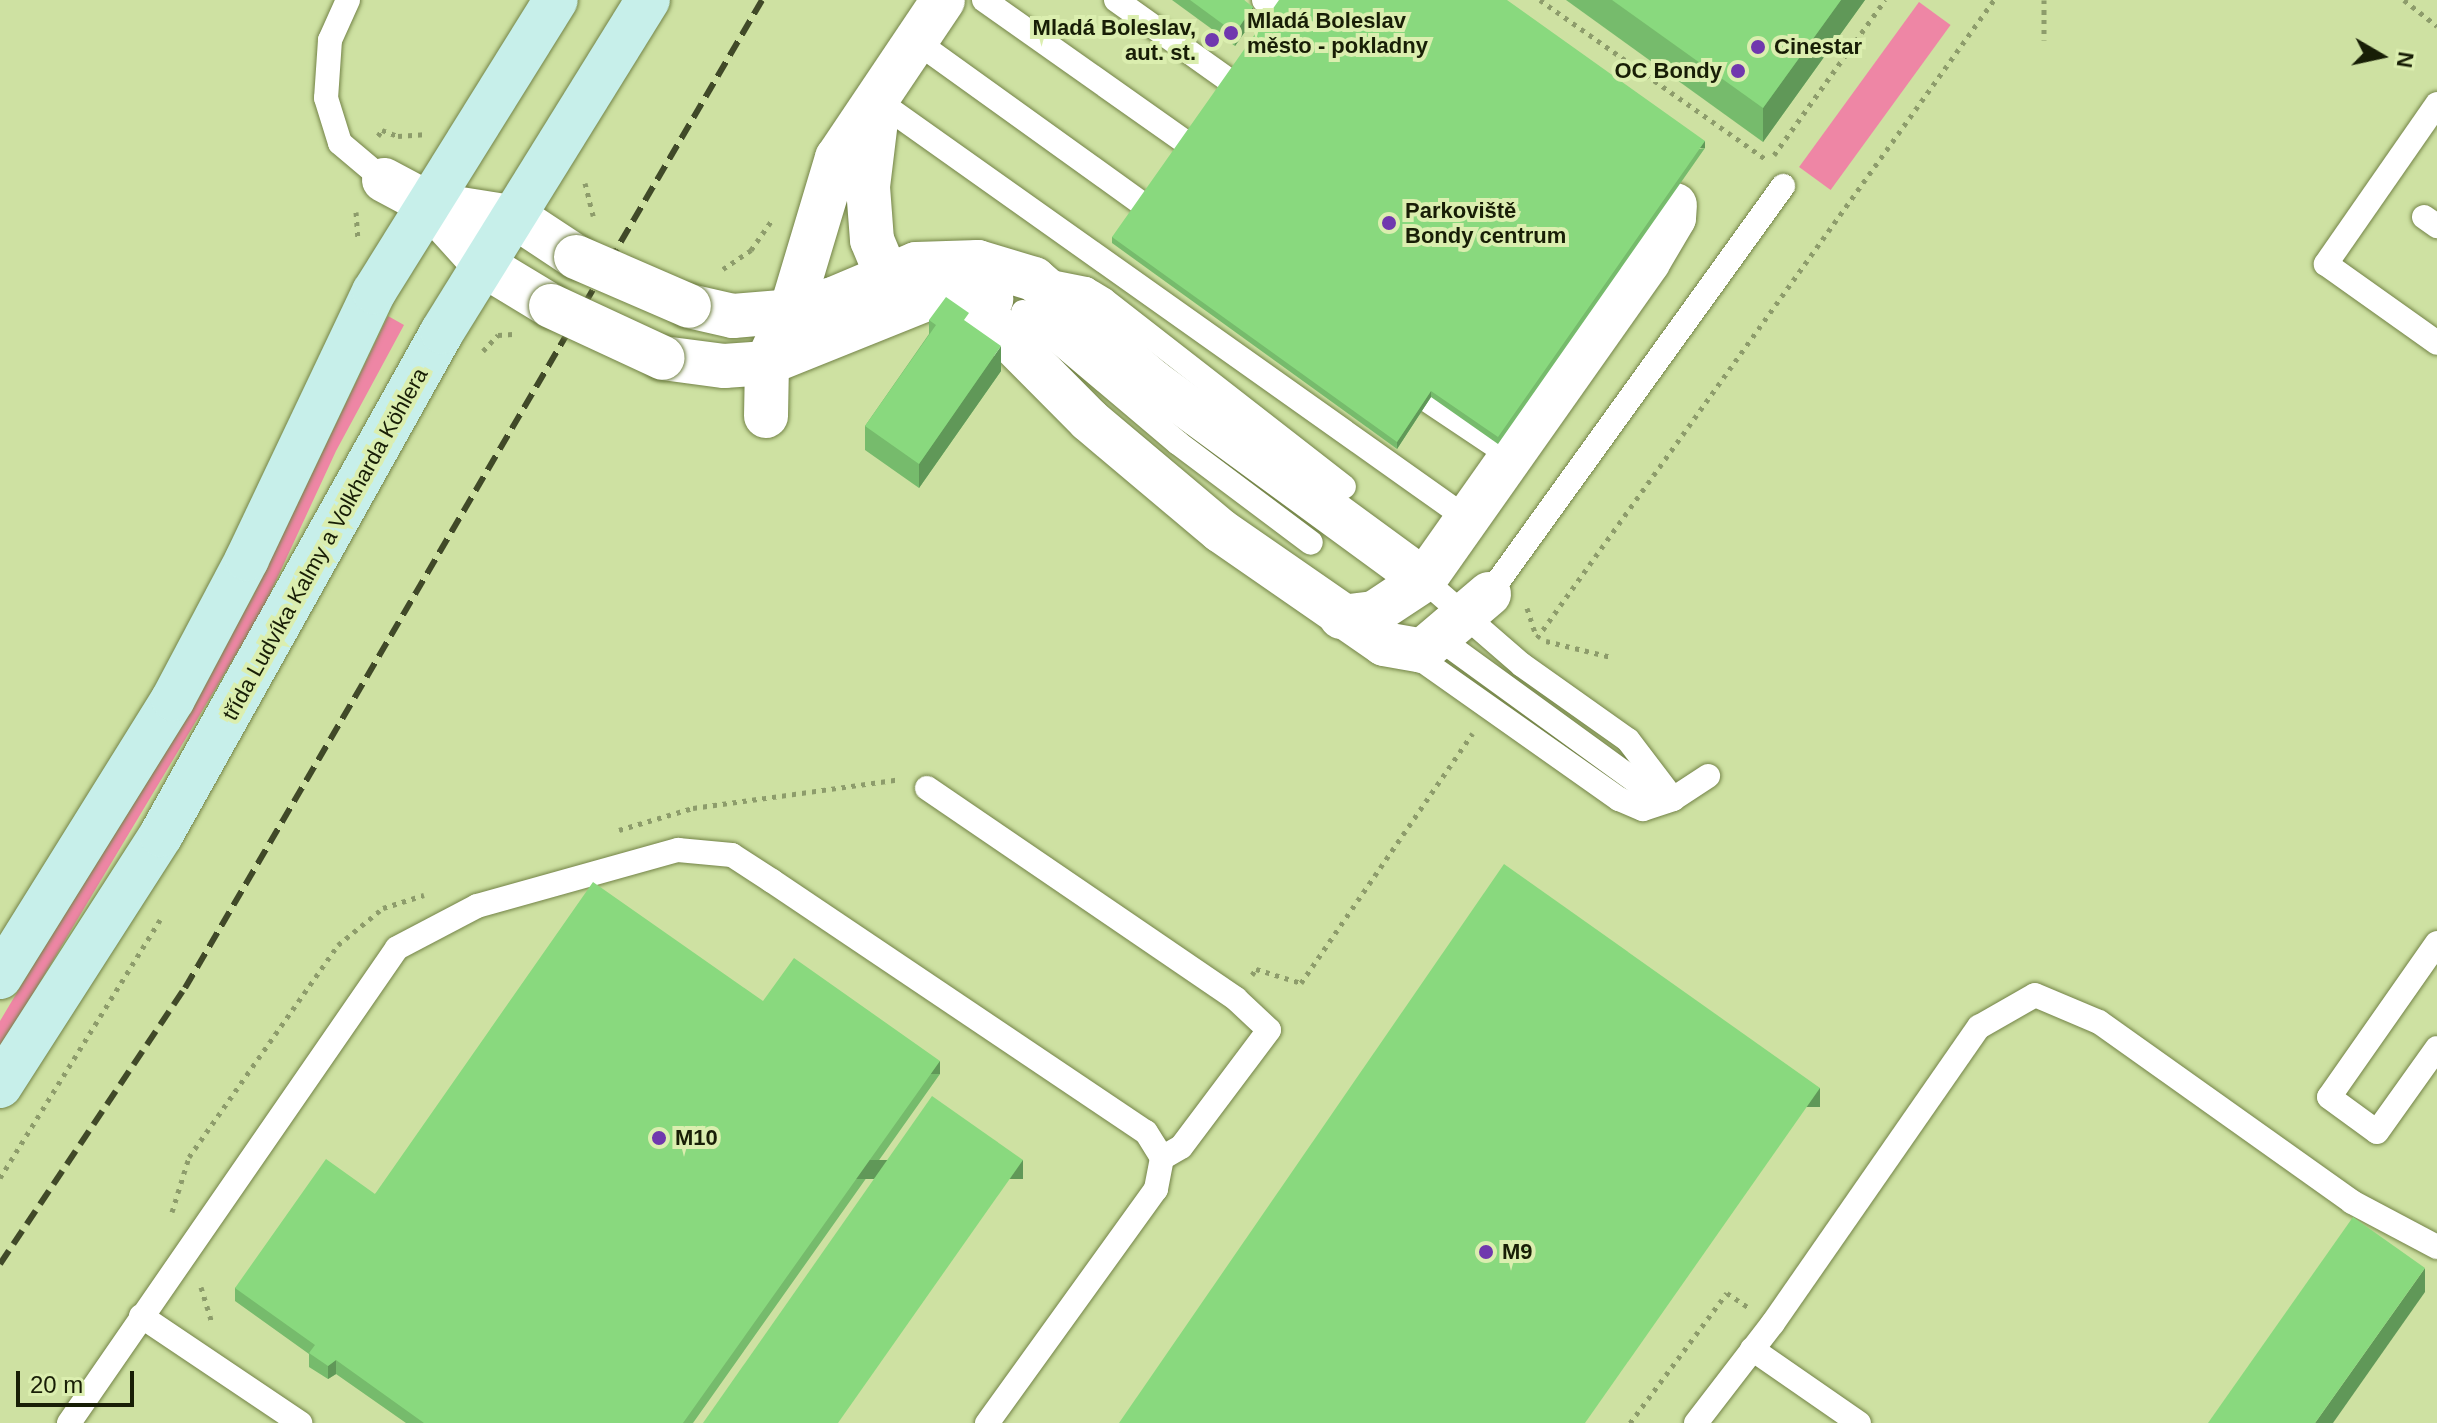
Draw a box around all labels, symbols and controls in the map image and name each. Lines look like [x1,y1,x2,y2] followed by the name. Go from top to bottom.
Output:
[1247,7,1428,58] place label: Mladá Boleslav město - pokladny
[1033,14,1196,66] place label: Mladá Boleslav, aut. st.
[2341,16,2421,96] north arrow
[1222,24,1240,42] marker: Mladá Boleslav město - pokladny
[1203,31,1221,49] marker: Mladá Boleslav, aut. st.
[1774,34,1862,60] place label: Cinestar
[1749,38,1767,56] marker: Cinestar
[2392,50,2419,70] text: N
[1614,58,1722,84] place label: OC Bondy
[1729,62,1747,80] marker: OC Bondy
[1405,197,1566,248] place label: Parkoviště Bondy centrum
[1380,214,1398,232] marker: Parkoviště Bondy centrum
[217,363,433,725] street label: třída Ludvíka Kalmy a Volkharda Köhlera
[675,1125,718,1151] place label: M10
[650,1129,668,1147] marker: M10
[1502,1239,1533,1265] place label: M9
[1477,1243,1495,1261] marker: M9
[20,1355,138,1405] scale bar
[30,1371,83,1398] text: 20 m

